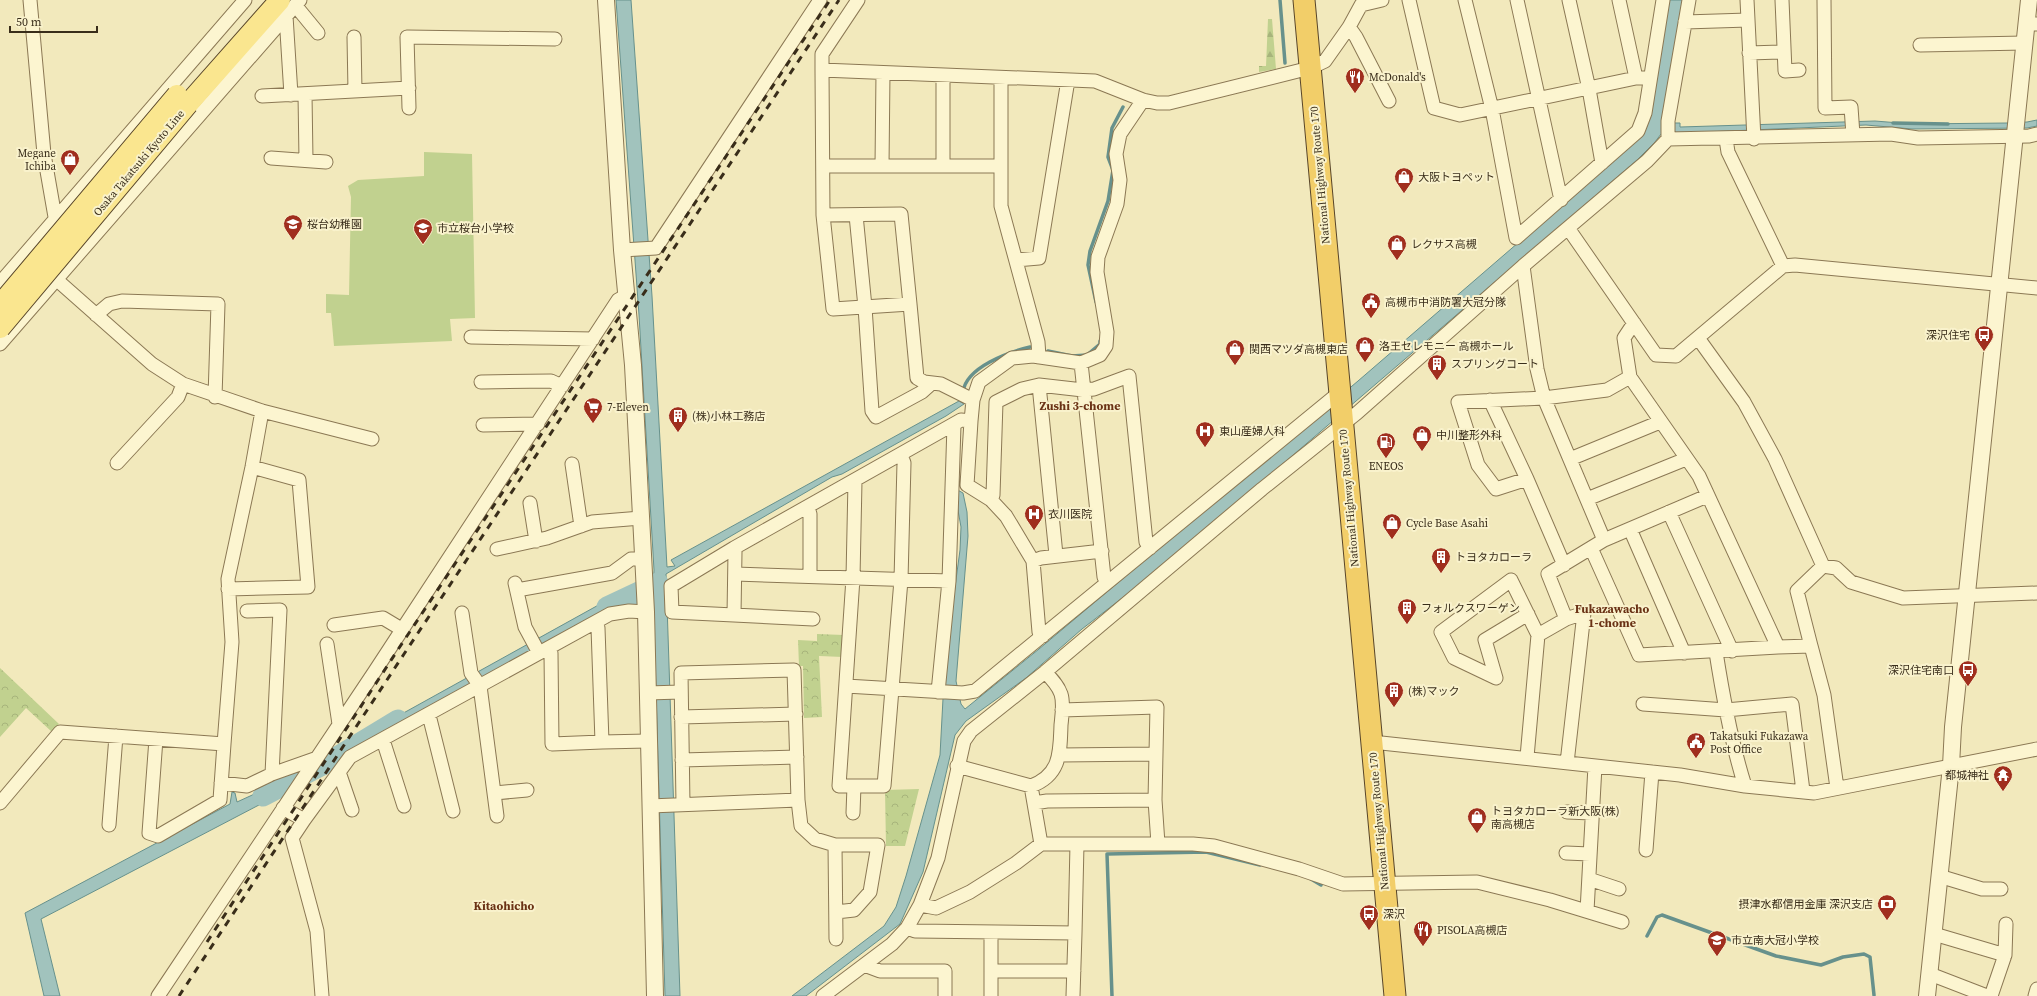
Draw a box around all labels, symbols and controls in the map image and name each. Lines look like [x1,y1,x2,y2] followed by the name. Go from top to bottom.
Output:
[10,8,97,34] scale bar
[16,14,42,30] text: 50 m
[1344,66,1366,94] restaurant icon: McDonald's
[1369,70,1426,85] place label: McDonald's
[1306,105,1333,244] street label: National Highway Route 170
[90,106,188,219] street label: Osaka Takatsuki Kyoto Line
[17,146,56,174] place label: Megane Ichiba
[59,148,81,176] shop icon: Megane Ichiba
[1393,166,1415,194] shop icon: 大阪トヨペット
[1418,170,1495,185] place label: 大阪トヨペット
[282,213,304,241] school or university icon: 桜台幼稚園
[307,217,362,232] place label: 桜台幼稚園
[412,217,434,245] school or university icon: 市立桜台小学校
[437,221,514,236] place label: 市立桜台小学校
[1386,233,1408,261] shop icon: レクサス高槻
[1411,237,1477,252] place label: レクサス高槻
[1360,291,1382,319] public building icon: 高槻市中消防署大冠分隊
[1385,295,1506,310] place label: 高槻市中消防署大冠分隊
[1973,324,1995,352] bus stop icon: 深沢住宅
[1926,328,1970,343] place label: 深沢住宅
[1354,335,1376,363] shop icon: 洛王セレモニー 高槻ホール
[1224,338,1246,366] shop icon: 関西マツダ高槻東店
[1379,339,1514,354] place label: 洛王セレモニー 高槻ホール
[1249,342,1348,357] place label: 関西マツダ高槻東店
[1426,353,1448,381] building icon: スプリングコート
[1451,357,1539,372] place label: スプリングコート
[582,396,604,424] supermarket icon: 7-Eleven
[1040,398,1120,414] district label: Zushi 3-chome
[607,400,649,415] place label: 7-Eleven
[667,405,689,433] building icon: (株)小林工務店
[692,409,765,424] place label: (株)小林工務店
[1194,420,1216,448] hospital icon: 東山産婦人科
[1219,424,1285,439] place label: 東山産婦人科
[1411,424,1433,452] shop icon: 中川整形外科
[1335,428,1362,567] street label: National Highway Route 170
[1436,428,1502,443] place label: 中川整形外科
[1375,431,1397,459] fuel station icon: ENEOS
[1369,459,1404,474] place label: ENEOS
[1023,503,1045,531] hospital icon: 衣川医院
[1048,507,1092,522] place label: 衣川医院
[1381,512,1403,540] shop icon: Cycle Base Asahi
[1406,516,1488,531] place label: Cycle Base Asahi
[1430,546,1452,574] building icon: トヨタカローラ
[1455,550,1532,565] place label: トヨタカローラ
[1396,597,1418,625] building icon: フォルクスワーゲン
[1421,601,1520,616] place label: フォルクスワーゲン
[1575,601,1650,631] district label: Fukazawacho 1-chome
[1957,659,1979,687] bus stop icon: 深沢住宅南口
[1888,663,1954,678] place label: 深沢住宅南口
[1383,680,1405,708] building icon: (株)マック
[1408,684,1459,699] place label: (株)マック
[1710,729,1809,757] place label: Takatsuki Fukazawa Post Office
[1685,731,1707,759] public building icon: Takatsuki Fukazawa Post Office
[1365,751,1392,890] street label: National Highway Route 170
[1992,764,2014,792] temple icon: 都城神社
[1945,768,1989,783] place label: 都城神社
[1491,804,1619,832] place label: トヨタカローラ新大阪(株) 南高槻店
[1466,806,1488,834] shop icon: トヨタカローラ新大阪(株) 南高槻店
[1876,893,1898,921] bank icon: 摂津水都信用金庫 深沢支店
[1738,897,1873,912] place label: 摂津水都信用金庫 深沢支店
[474,898,535,914] district label: Kitaohicho
[1358,903,1380,931] bus stop icon: 深沢
[1383,907,1405,922] place label: 深沢
[1412,919,1434,947] restaurant icon: PISOLA高槻店
[1437,923,1507,938] place label: PISOLA高槻店
[1706,929,1728,957] school or university icon: 市立南大冠小学校
[1731,933,1819,948] place label: 市立南大冠小学校

